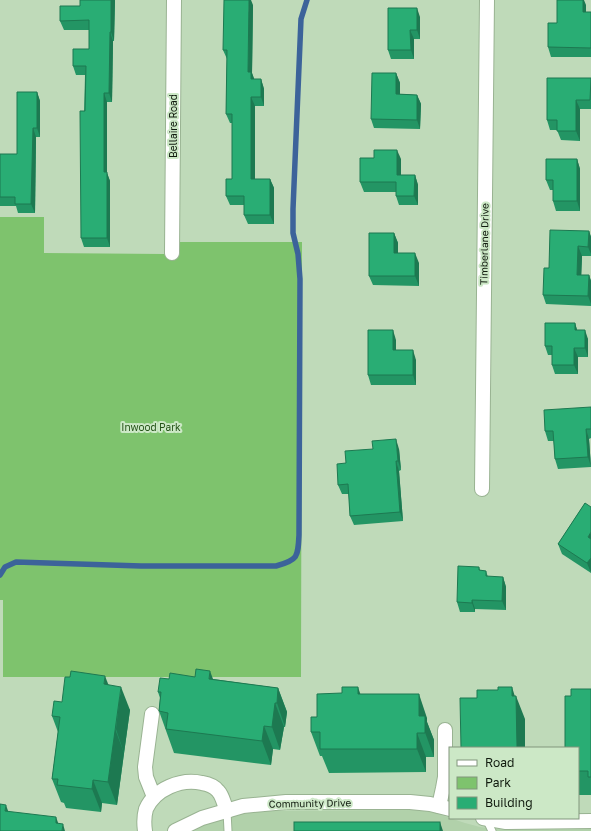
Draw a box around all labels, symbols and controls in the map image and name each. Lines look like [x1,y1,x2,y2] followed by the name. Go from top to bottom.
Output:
[167,94,179,158] street label: Bellaire Road
[477,203,491,285] street label: Timberlane Drive
[121,421,181,433] park label: Inwood Park
[449,747,579,819] legend
[485,755,514,770] text: Road
[485,775,511,790] text: Park
[485,795,533,810] text: Building
[269,796,352,810] street label: Community Drive

